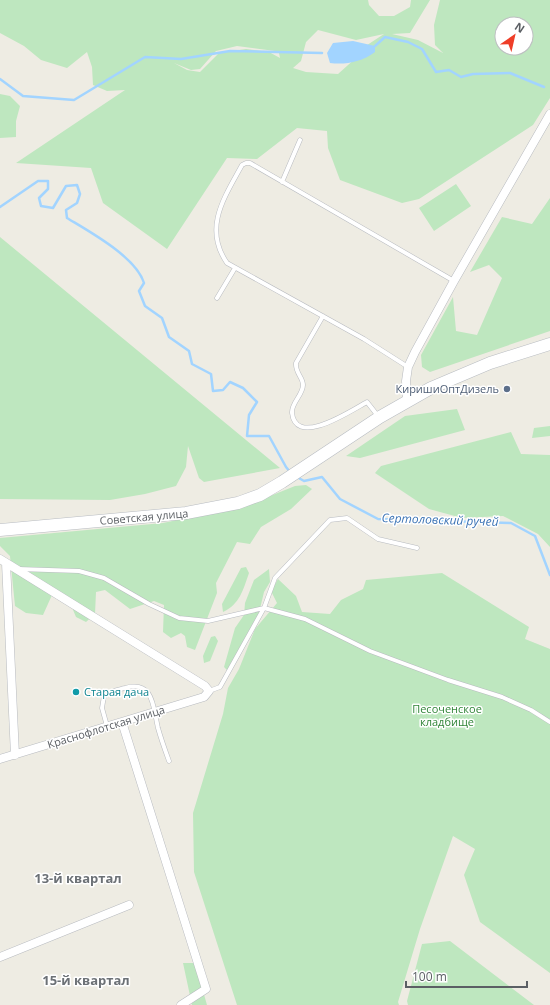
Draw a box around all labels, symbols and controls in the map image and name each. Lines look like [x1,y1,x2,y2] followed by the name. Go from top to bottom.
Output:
[494,16,534,56] north arrow
[512,19,528,36] text: N
[395,381,499,396] place label: КиришиОптДизель
[502,384,512,394] marker: КиришиОптДизель
[99,505,189,528] street label: Советская улица
[381,509,499,530] water label: Сертоловский ручей
[84,684,149,699] place label: Старая дача
[71,687,81,697] marker: Старая дача
[45,701,166,752] street label: Краснофлотская улица
[412,701,482,729] park label: Песоченское кладбище
[34,869,122,887] district label: 13-й квартал
[406,963,527,989] scale bar
[412,968,447,985] text: 100 m
[42,971,130,989] district label: 15-й квартал

